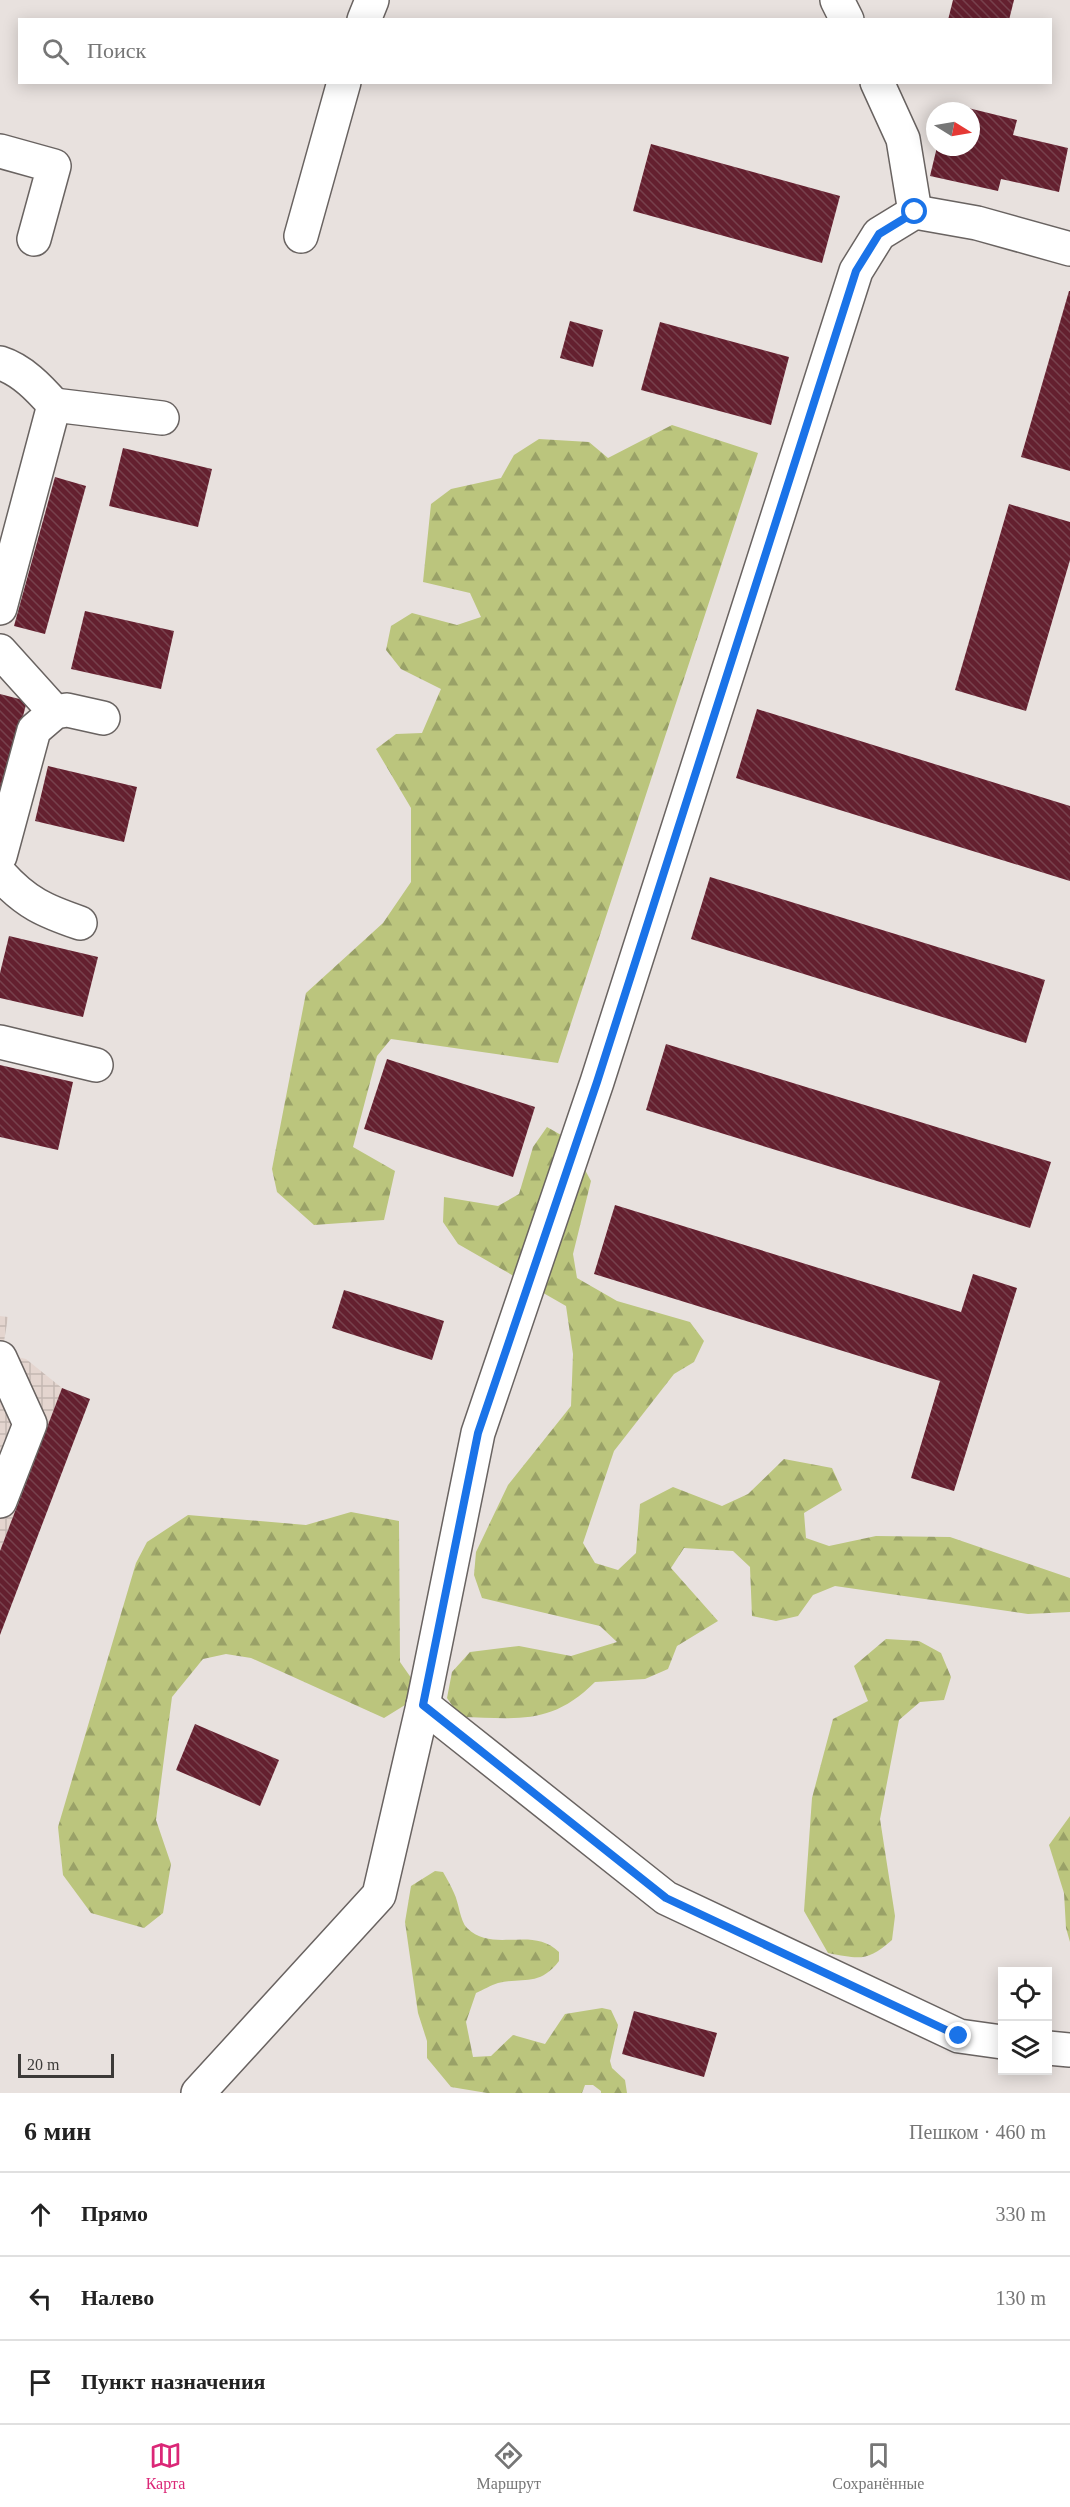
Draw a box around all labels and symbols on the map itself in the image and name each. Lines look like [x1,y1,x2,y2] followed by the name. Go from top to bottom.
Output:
[926,102,980,156] north arrow
[901,198,927,224] route start
[945,2022,971,2048] route end
[18,2051,114,2078] scale bar

